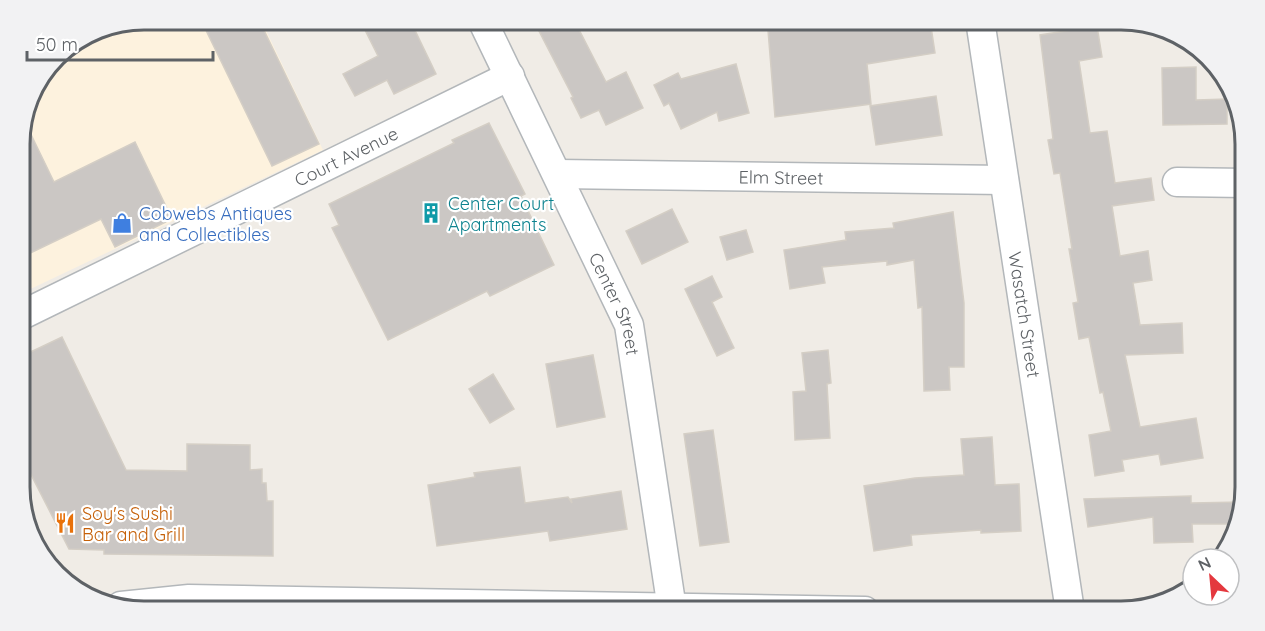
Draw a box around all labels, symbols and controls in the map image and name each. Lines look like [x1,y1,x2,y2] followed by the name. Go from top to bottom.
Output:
[27,24,213,62] scale bar
[36,33,78,56] text: 50 m
[290,121,402,191] street label: Court Avenue
[738,165,824,189] street label: Elm Street
[448,192,554,236] place label: Center Court Apartments
[419,201,443,225] building icon: Center Court Apartments
[139,202,292,246] place label: Cobwebs Antiques and Collectibles
[110,211,134,235] shop icon: Cobwebs Antiques and Collectibles
[584,248,645,357] street label: Center Street
[1004,250,1046,379] street label: Wasatch Street
[82,502,185,546] place label: Soy's Sushi Bar and Grill
[53,511,77,535] restaurant icon: Soy's Sushi Bar and Grill
[1181,547,1241,607] north arrow
[1195,552,1214,575] text: N

